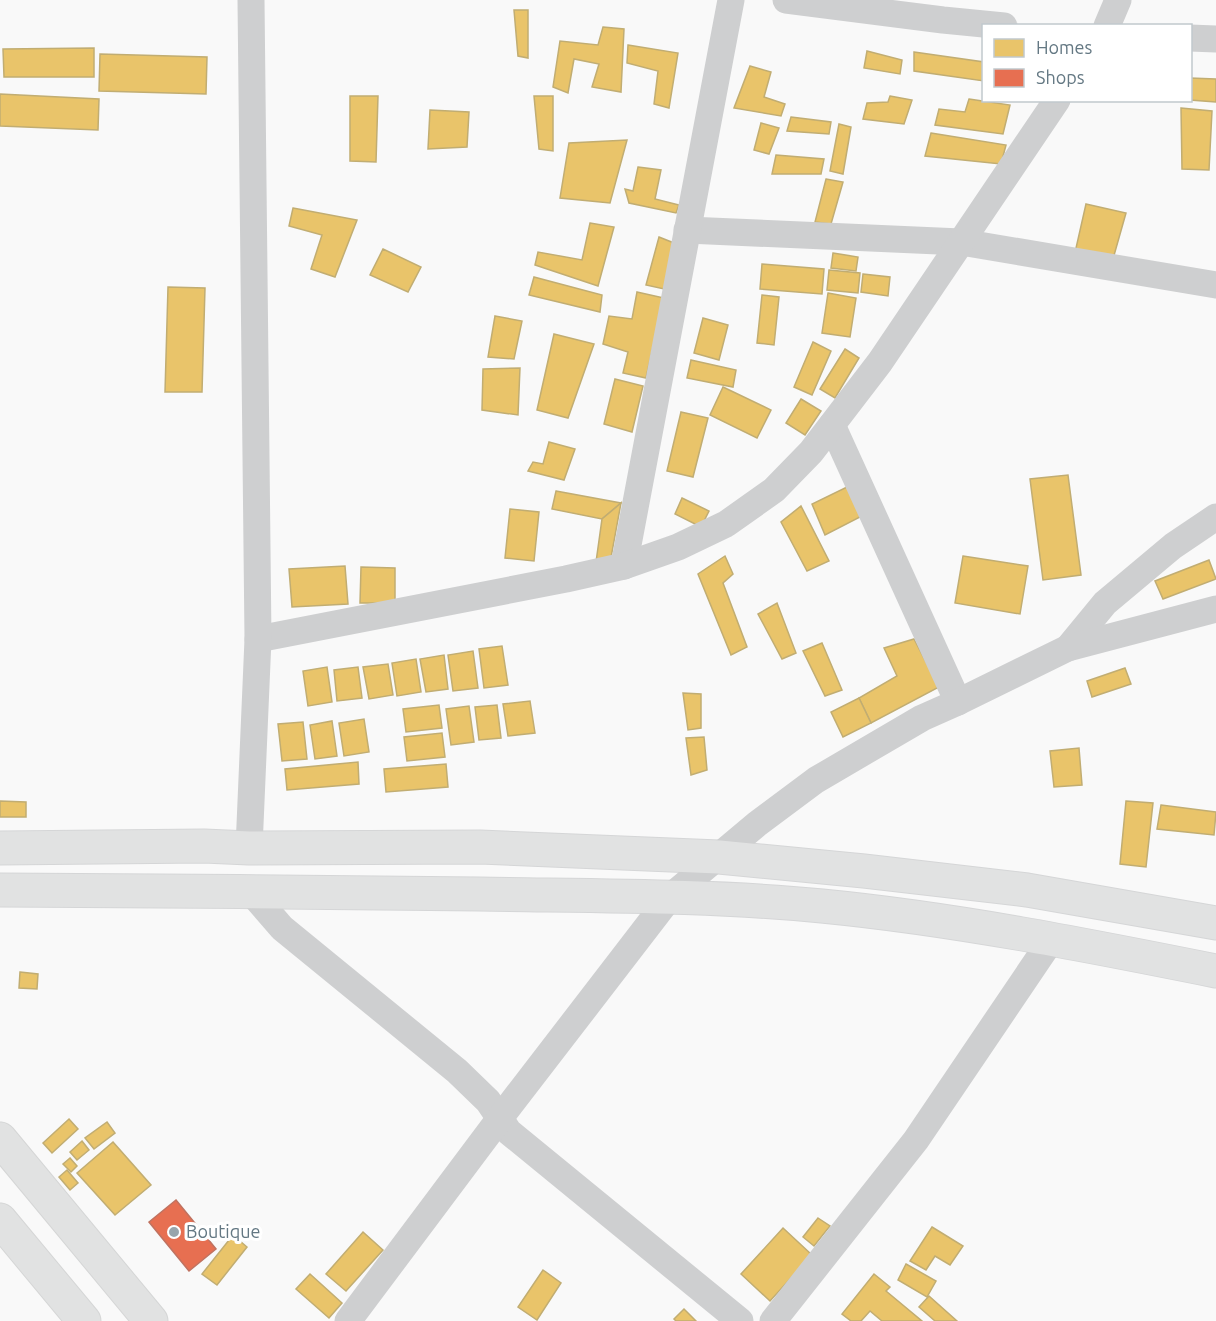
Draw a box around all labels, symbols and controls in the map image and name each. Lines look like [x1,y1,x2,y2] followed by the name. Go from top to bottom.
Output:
[982,24,1192,102] legend
[1036,37,1093,57] text: Homes
[1036,67,1085,87] text: Shops
[186,1221,260,1241] place label: Boutique
[167,1225,181,1239] marker: Boutique

